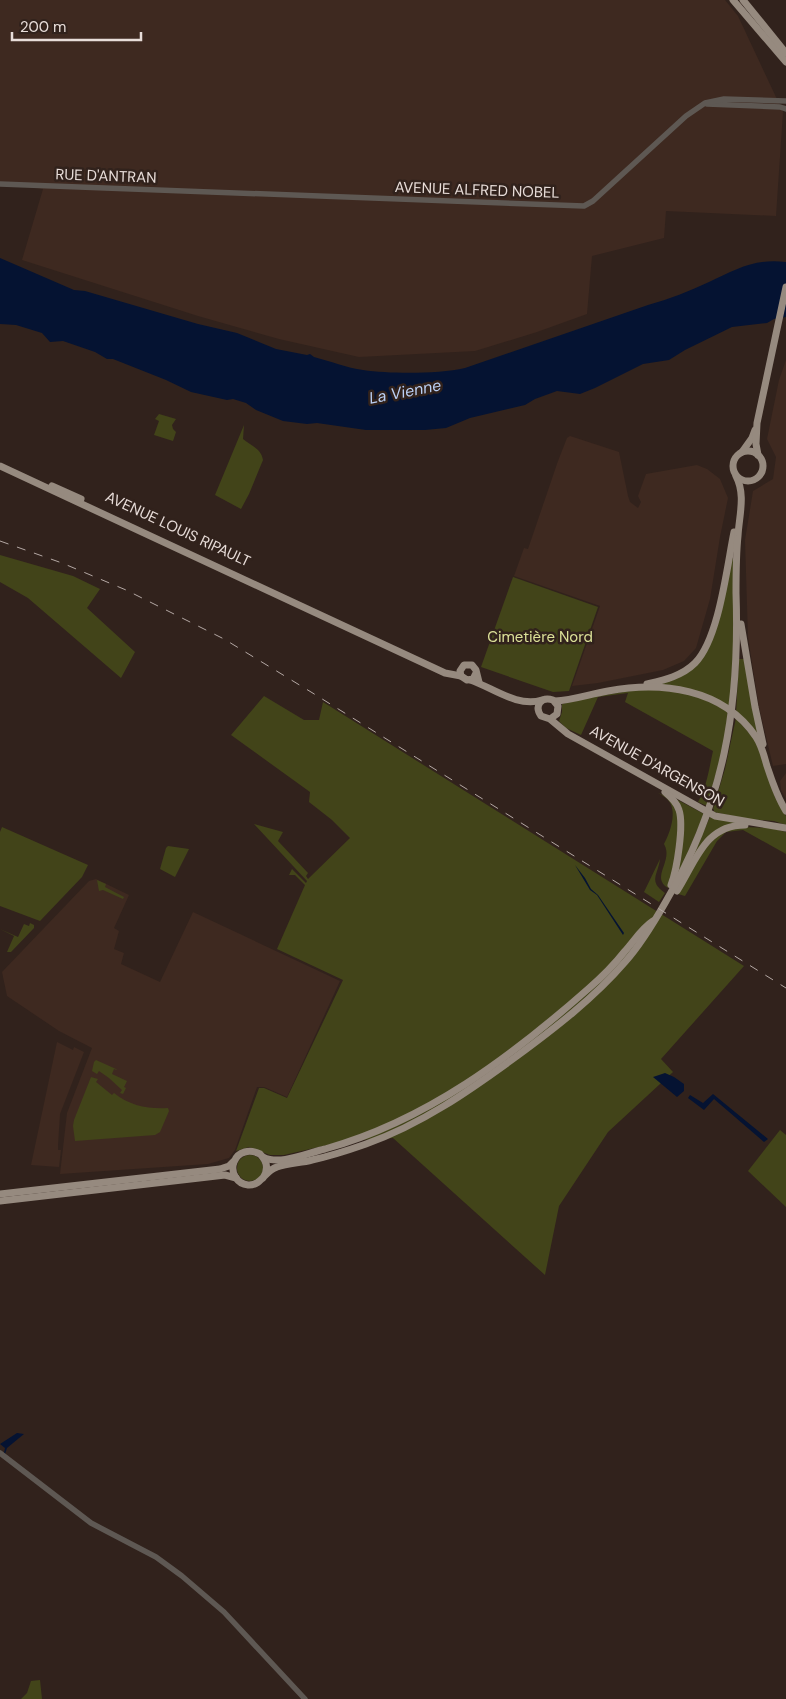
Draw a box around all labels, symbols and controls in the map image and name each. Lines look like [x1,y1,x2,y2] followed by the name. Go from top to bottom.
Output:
[12,10,141,42] scale bar
[20,17,66,37] text: 200 m
[55,164,157,188] street label: RUE D'ANTRAN
[394,177,560,203] street label: AVENUE ALFRED NOBEL
[367,374,443,409] water label: La Vienne
[102,487,254,571] street label: AVENUE LOUIS RIPAULT
[487,627,593,647] park label: Cimetière Nord
[586,721,728,811] street label: AVENUE D'ARGENSON

